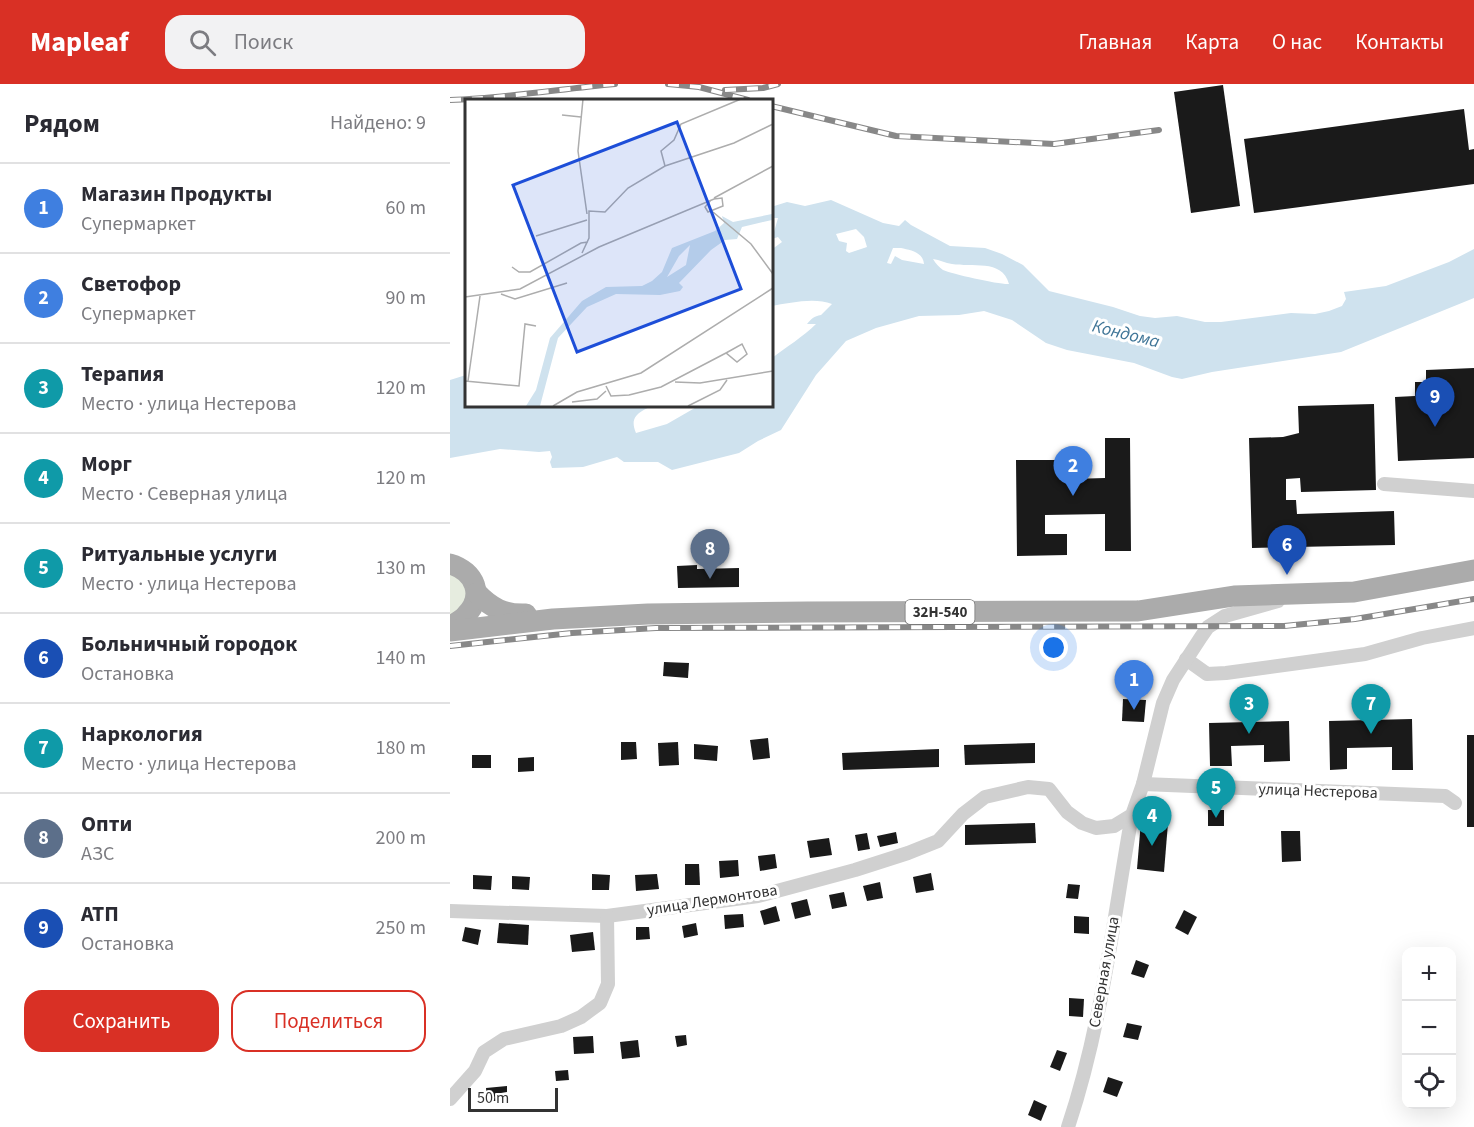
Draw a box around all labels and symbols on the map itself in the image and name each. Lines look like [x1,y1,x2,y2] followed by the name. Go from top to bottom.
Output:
[465,99,772,406] inset map
[1090,314,1163,355] water label: Кондома
[1416,378,1454,427] pin: 9
[1054,446,1092,496] pin: 2
[1268,526,1306,575] pin: 6
[690,530,730,579] pin: 8
[906,600,974,624] road number: 32Н-540
[1039,633,1068,662] your location
[1114,660,1154,710] pin: 1
[1230,684,1268,734] pin: 3
[1352,684,1390,734] pin: 7
[1196,768,1236,818] pin: 5
[1258,778,1378,804] street label: улица Нестерова
[1132,796,1172,846] pin: 4
[645,879,779,921] street label: улица Лермонтова
[1083,915,1125,1029] street label: Северная улица
[468,1085,558,1112] scale bar

